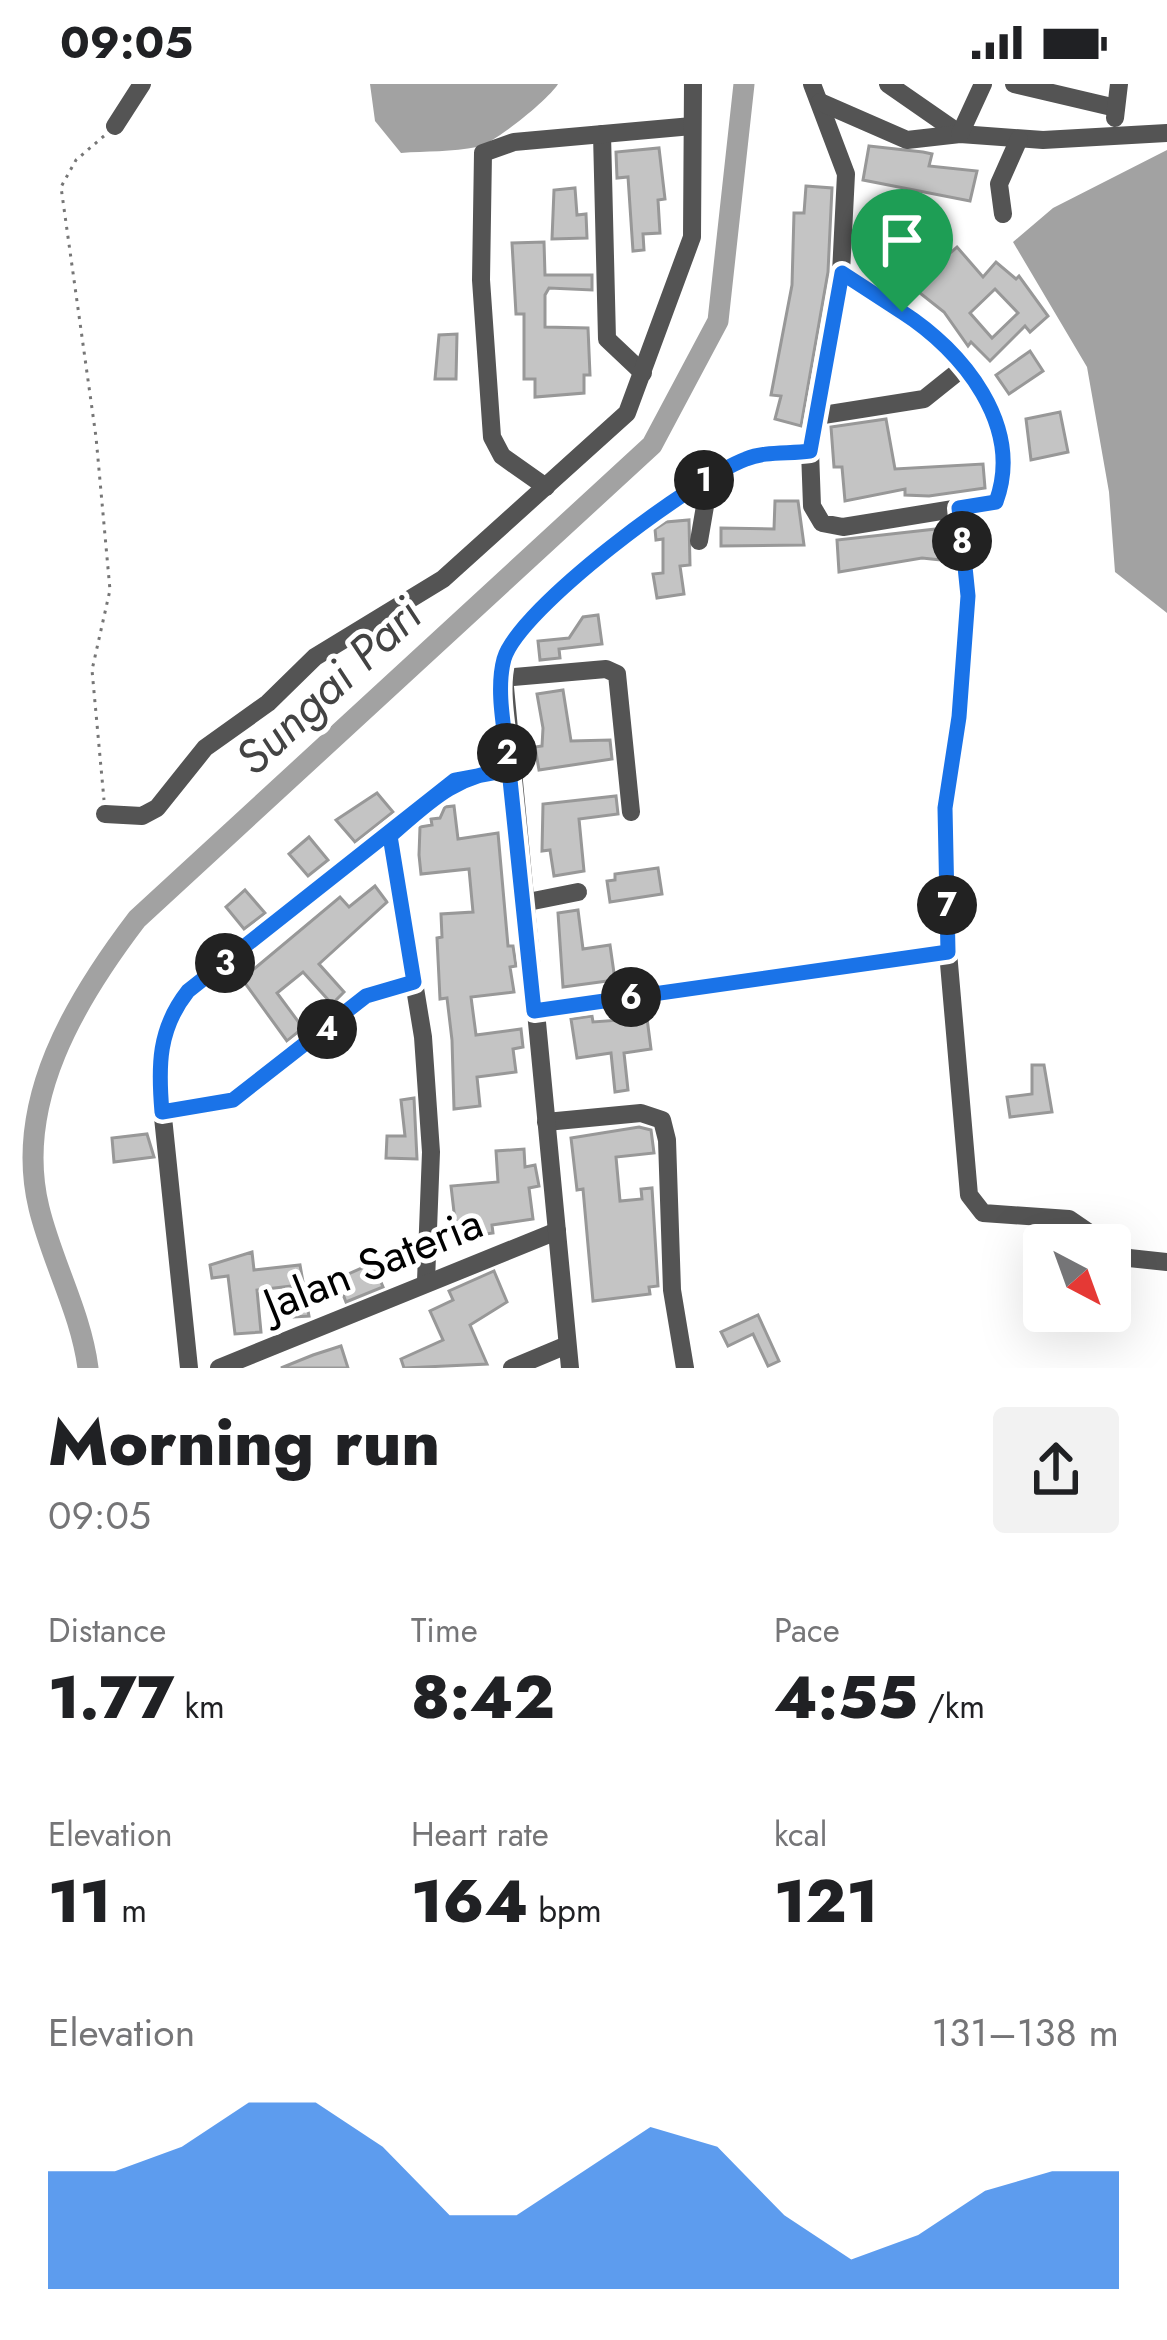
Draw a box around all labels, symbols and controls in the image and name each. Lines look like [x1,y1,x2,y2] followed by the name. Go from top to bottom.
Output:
[60,10,193,75] text: 09:05
[851,189,953,312] pin
[869,207,935,273] icon: arrive
[674,450,734,510] pin: 1
[696,456,712,503] text: 1
[932,511,992,571] pin: 8
[952,517,972,564] text: 8
[220,581,438,791] water label: Sungai Pari
[477,723,537,783] pin: 2
[496,729,518,776] text: 2
[917,875,977,935] pin: 7
[937,881,957,928] text: 7
[195,933,255,993] pin: 3
[215,939,235,986] text: 3
[601,967,661,1027] pin: 6
[620,973,642,1020] text: 6
[297,999,357,1059] pin: 4
[315,1005,339,1052] text: 4
[249,1190,492,1339] street label: Jalan Sateria
[1023,1224,1131,1332] north arrow
[1023,1224,1131,1332] map controls
[48,1394,440,1490] text: Morning run
[993,1407,1119,1533] button: share
[48,1487,151,1544] text: 09:05
[48,1607,166,1654] text: Distance
[411,1607,478,1654] text: Time
[774,1607,840,1654] text: Pace
[48,1654,174,1741] text: 1.77
[411,1654,555,1741] text: 8:42
[774,1654,918,1741] text: 4:55
[174,1683,225,1730] text: km
[918,1683,985,1730] text: /km
[48,1811,172,1858] text: Elevation
[411,1811,549,1858] text: Heart rate
[774,1811,827,1858] text: kcal
[48,1858,111,1945] text: 11
[411,1858,528,1945] text: 164
[774,1858,878,1945] text: 121
[111,1887,147,1934] text: m
[528,1887,602,1934] text: bpm
[48,2004,195,2061] text: Elevation
[931,2004,1119,2061] text: 131–138 m

